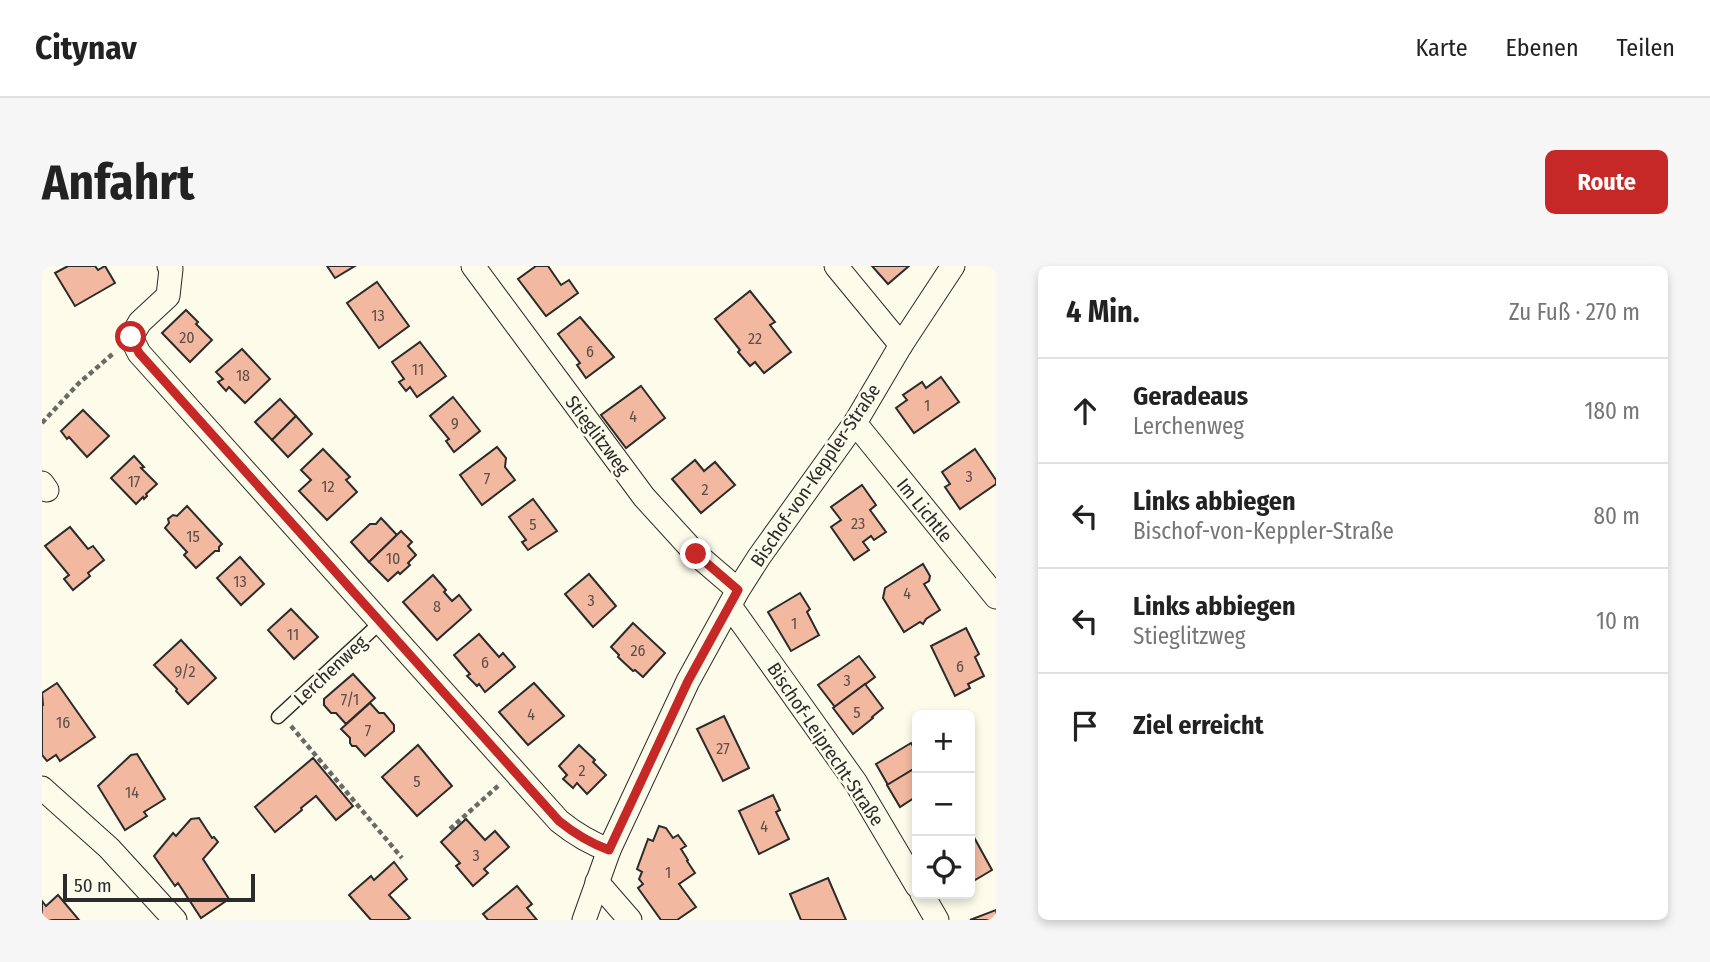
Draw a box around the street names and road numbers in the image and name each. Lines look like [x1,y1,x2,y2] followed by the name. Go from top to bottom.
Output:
[746,379,885,571] street label: Bischof-von-Keppler-Straße
[560,391,635,479] street label: Stieglitzweg
[892,474,957,547] street label: Im Lichtle
[289,631,372,710] street label: Lerchenweg
[762,658,889,830] street label: Bischof-Leiprecht-Straße

